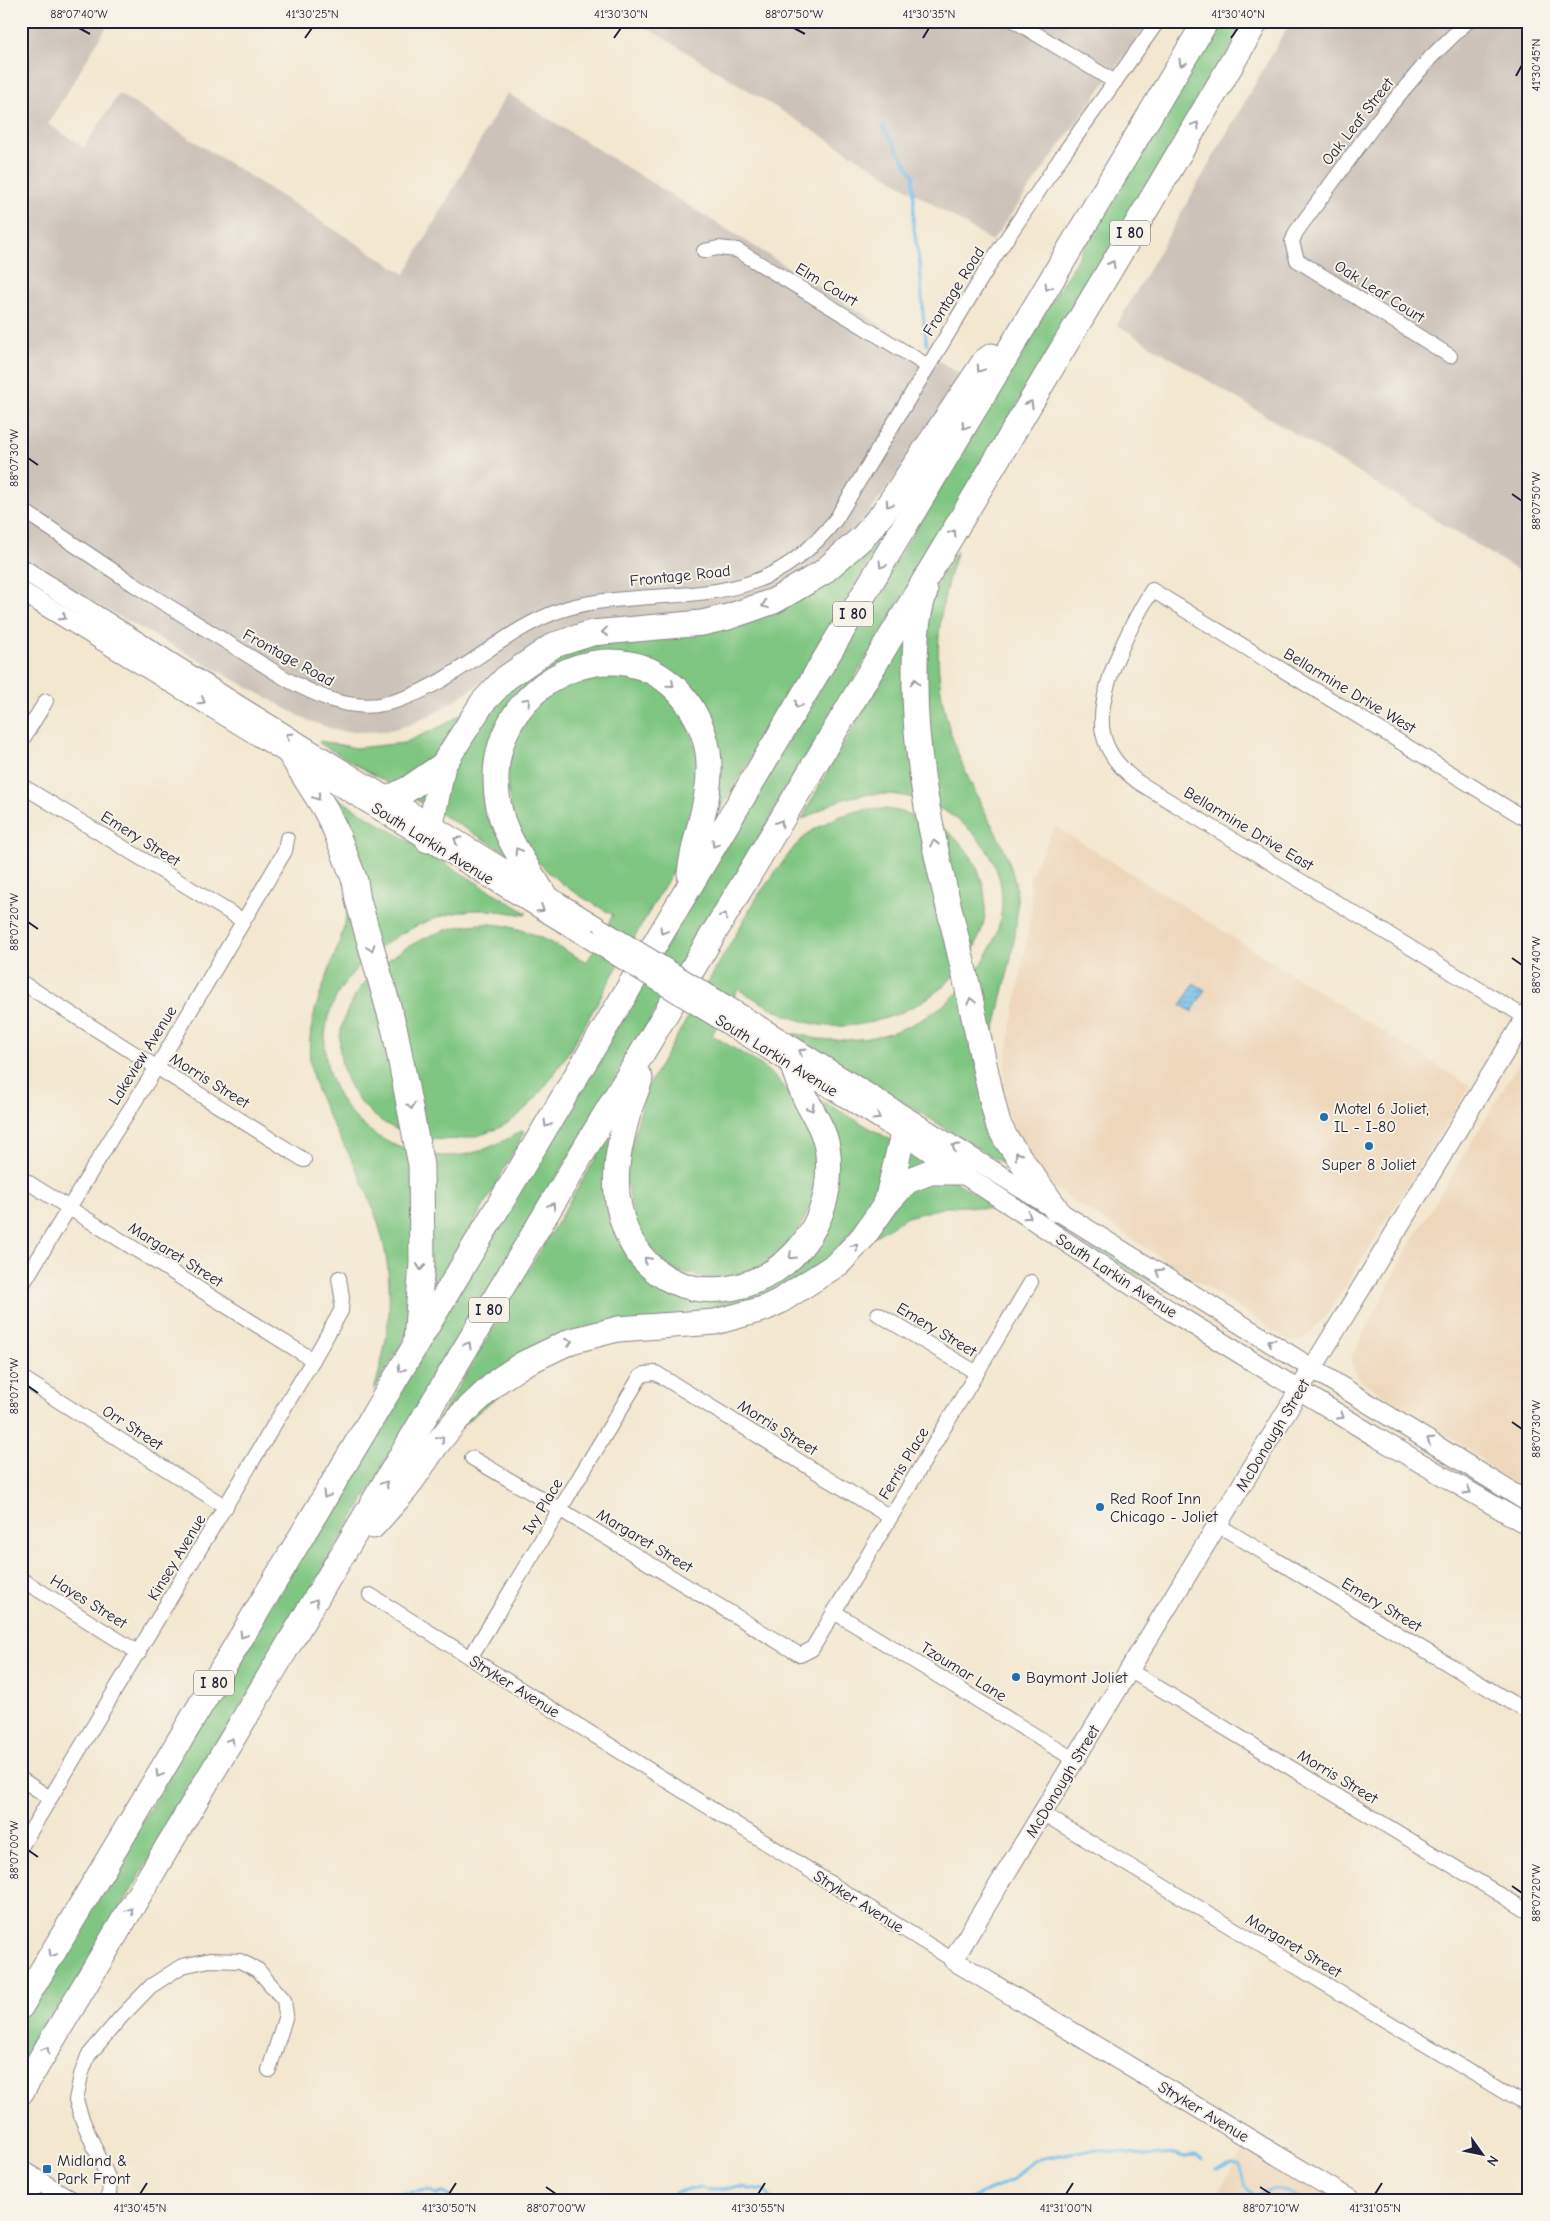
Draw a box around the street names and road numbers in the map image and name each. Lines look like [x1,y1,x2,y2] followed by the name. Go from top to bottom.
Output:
[1318,74,1398,169] street label: Oak Leaf Street
[1110,220,1150,246] road number: I 80
[919,244,988,339] street label: Frontage Road
[1331,257,1428,327] street label: Oak Leaf Court
[792,259,861,311] street label: Elm Court
[629,562,731,590] street label: Frontage Road
[833,602,873,626] road number: I 80
[240,625,337,690] street label: Frontage Road
[1280,644,1419,738] street label: Bellarmine Drive West
[1181,783,1317,875] street label: Bellarmine Drive East
[368,799,497,889] street label: South Larkin Avenue
[98,807,184,870] street label: Emery Street
[105,1003,181,1108] street label: Lakeview Avenue
[712,1011,841,1101] street label: South Larkin Avenue
[166,1049,253,1113] street label: Morris Street
[125,1219,227,1291] street label: Margaret Street
[1053,1230,1180,1322] street label: South Larkin Avenue
[469,1298,509,1322] road number: I 80
[893,1299,980,1361] street label: Emery Street
[1232,1376,1314,1495] street label: McDonough Street
[734,1396,821,1460] street label: Morris Street
[99,1402,166,1454] street label: Orr Street
[875,1424,932,1503] street label: Ferris Place
[519,1475,567,1538] street label: Ivy Place
[593,1505,696,1577] street label: Margaret Street
[144,1511,210,1604] street label: Kinsey Avenue
[47,1571,130,1633] street label: Hayes Street
[1338,1574,1425,1636] street label: Emery Street
[917,1638,1010,1705] street label: Tzoumar Lane
[466,1652,563,1722] street label: Stryker Avenue
[194,1670,234,1696] road number: I 80
[1022,1722,1104,1841] street label: McDonough Street
[1294,1746,1381,1808] street label: Morris Street
[810,1867,907,1937] street label: Stryker Avenue
[1242,1910,1345,1982] street label: Margaret Street
[1155,2078,1252,2146] street label: Stryker Avenue

